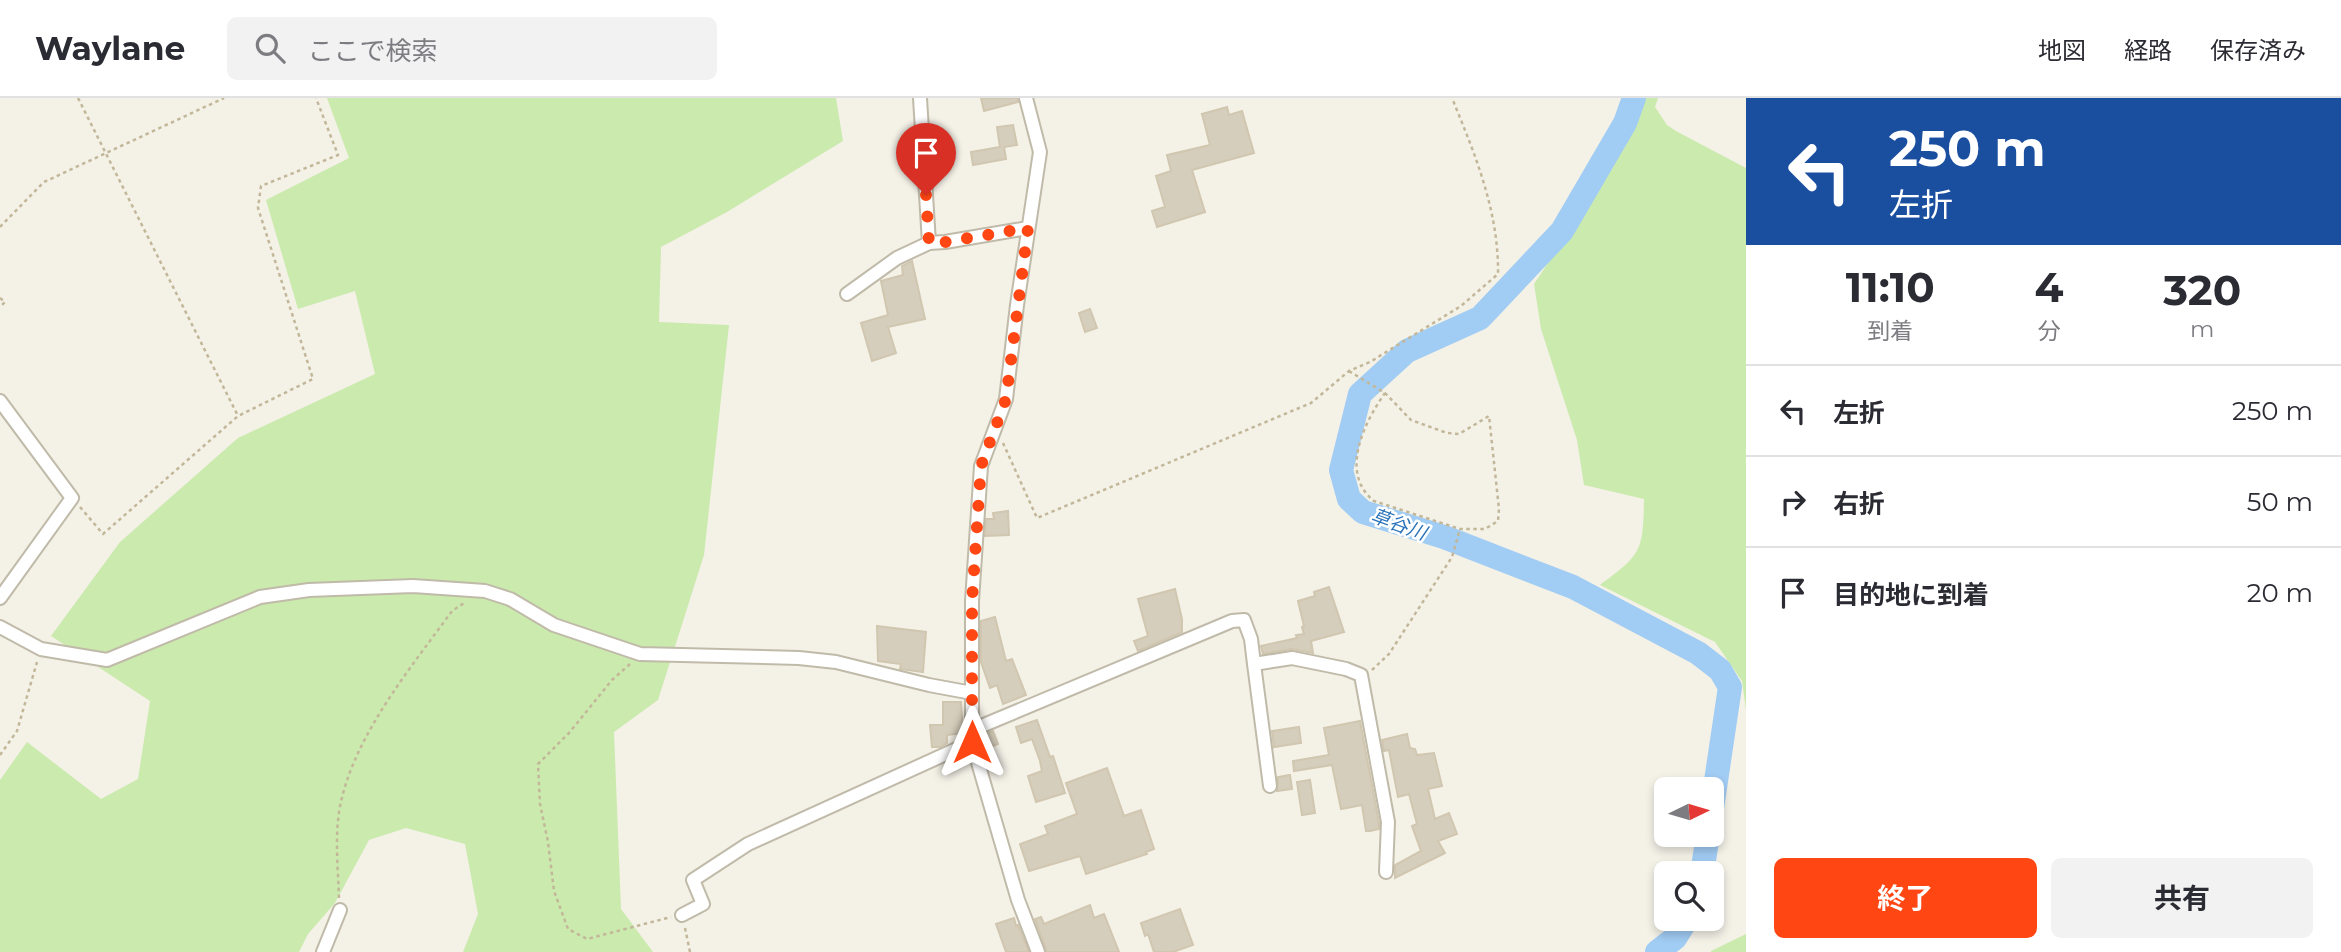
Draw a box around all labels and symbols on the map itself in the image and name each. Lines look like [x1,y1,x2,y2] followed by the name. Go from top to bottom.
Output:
[896,123,956,195] pin
[1368,504,1431,546] water label: 草谷川
[935,705,1009,779] position arrow
[1654,777,1724,847] north arrow

